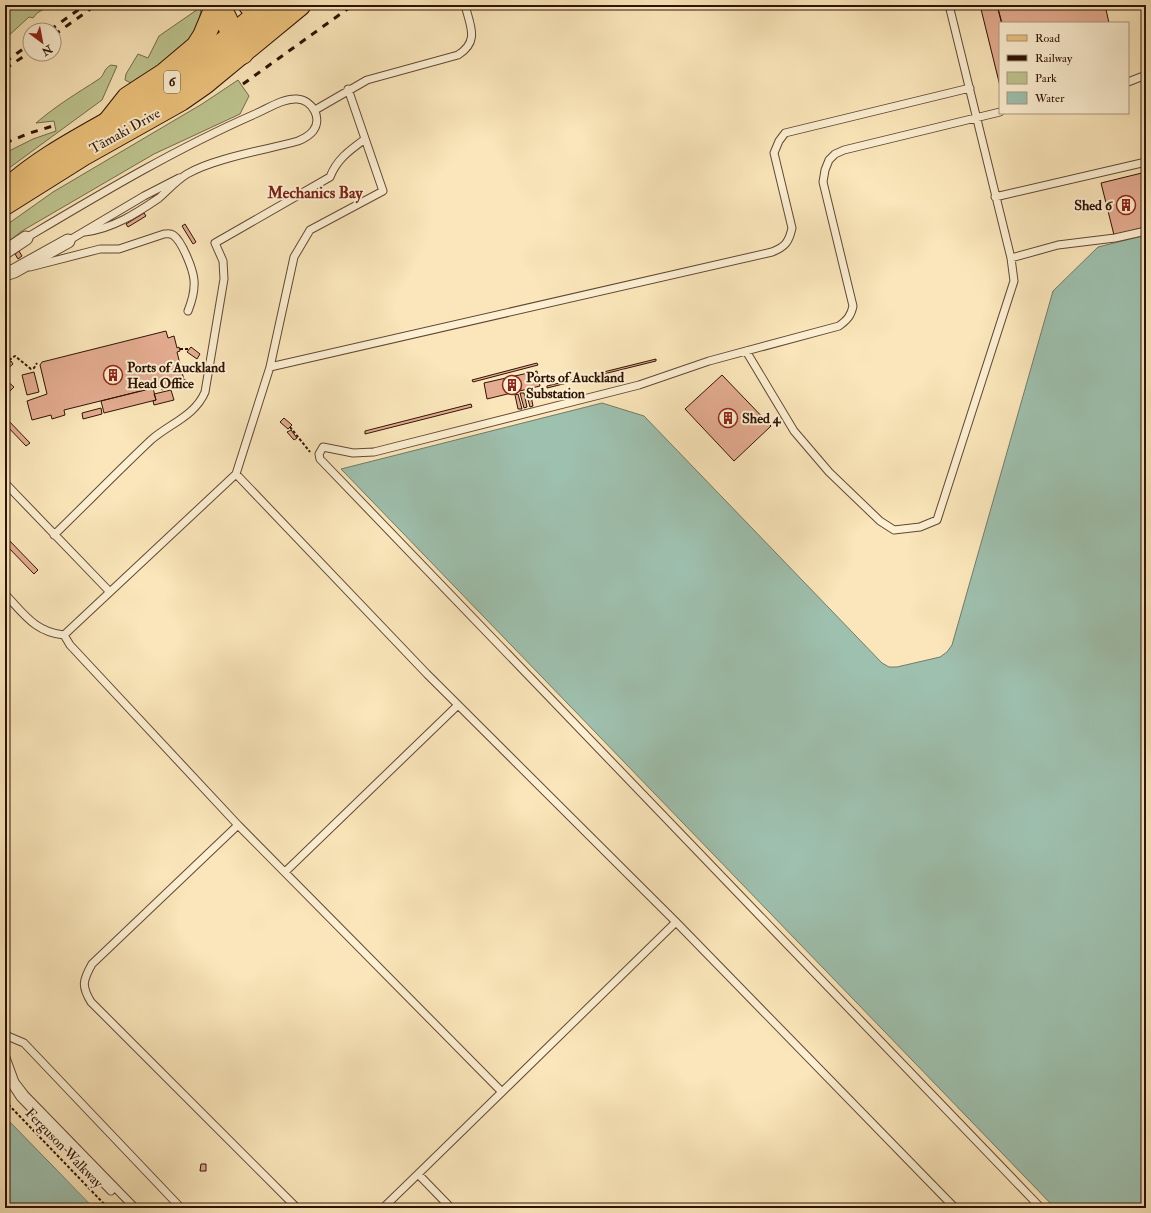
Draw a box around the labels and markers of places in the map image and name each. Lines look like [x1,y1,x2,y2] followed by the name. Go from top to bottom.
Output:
[1115,194,1137,216] building icon: Shed 6
[1074,197,1113,214] place label: Shed 6
[127,359,225,392] place label: Ports of Auckland Head Office
[102,364,124,386] building icon: Ports of Auckland Head Office
[526,369,624,402] place label: Ports of Auckland Substation
[501,374,523,396] building icon: Ports of Auckland Substation
[717,407,739,429] building icon: Shed 4
[742,410,782,427] place label: Shed 4

